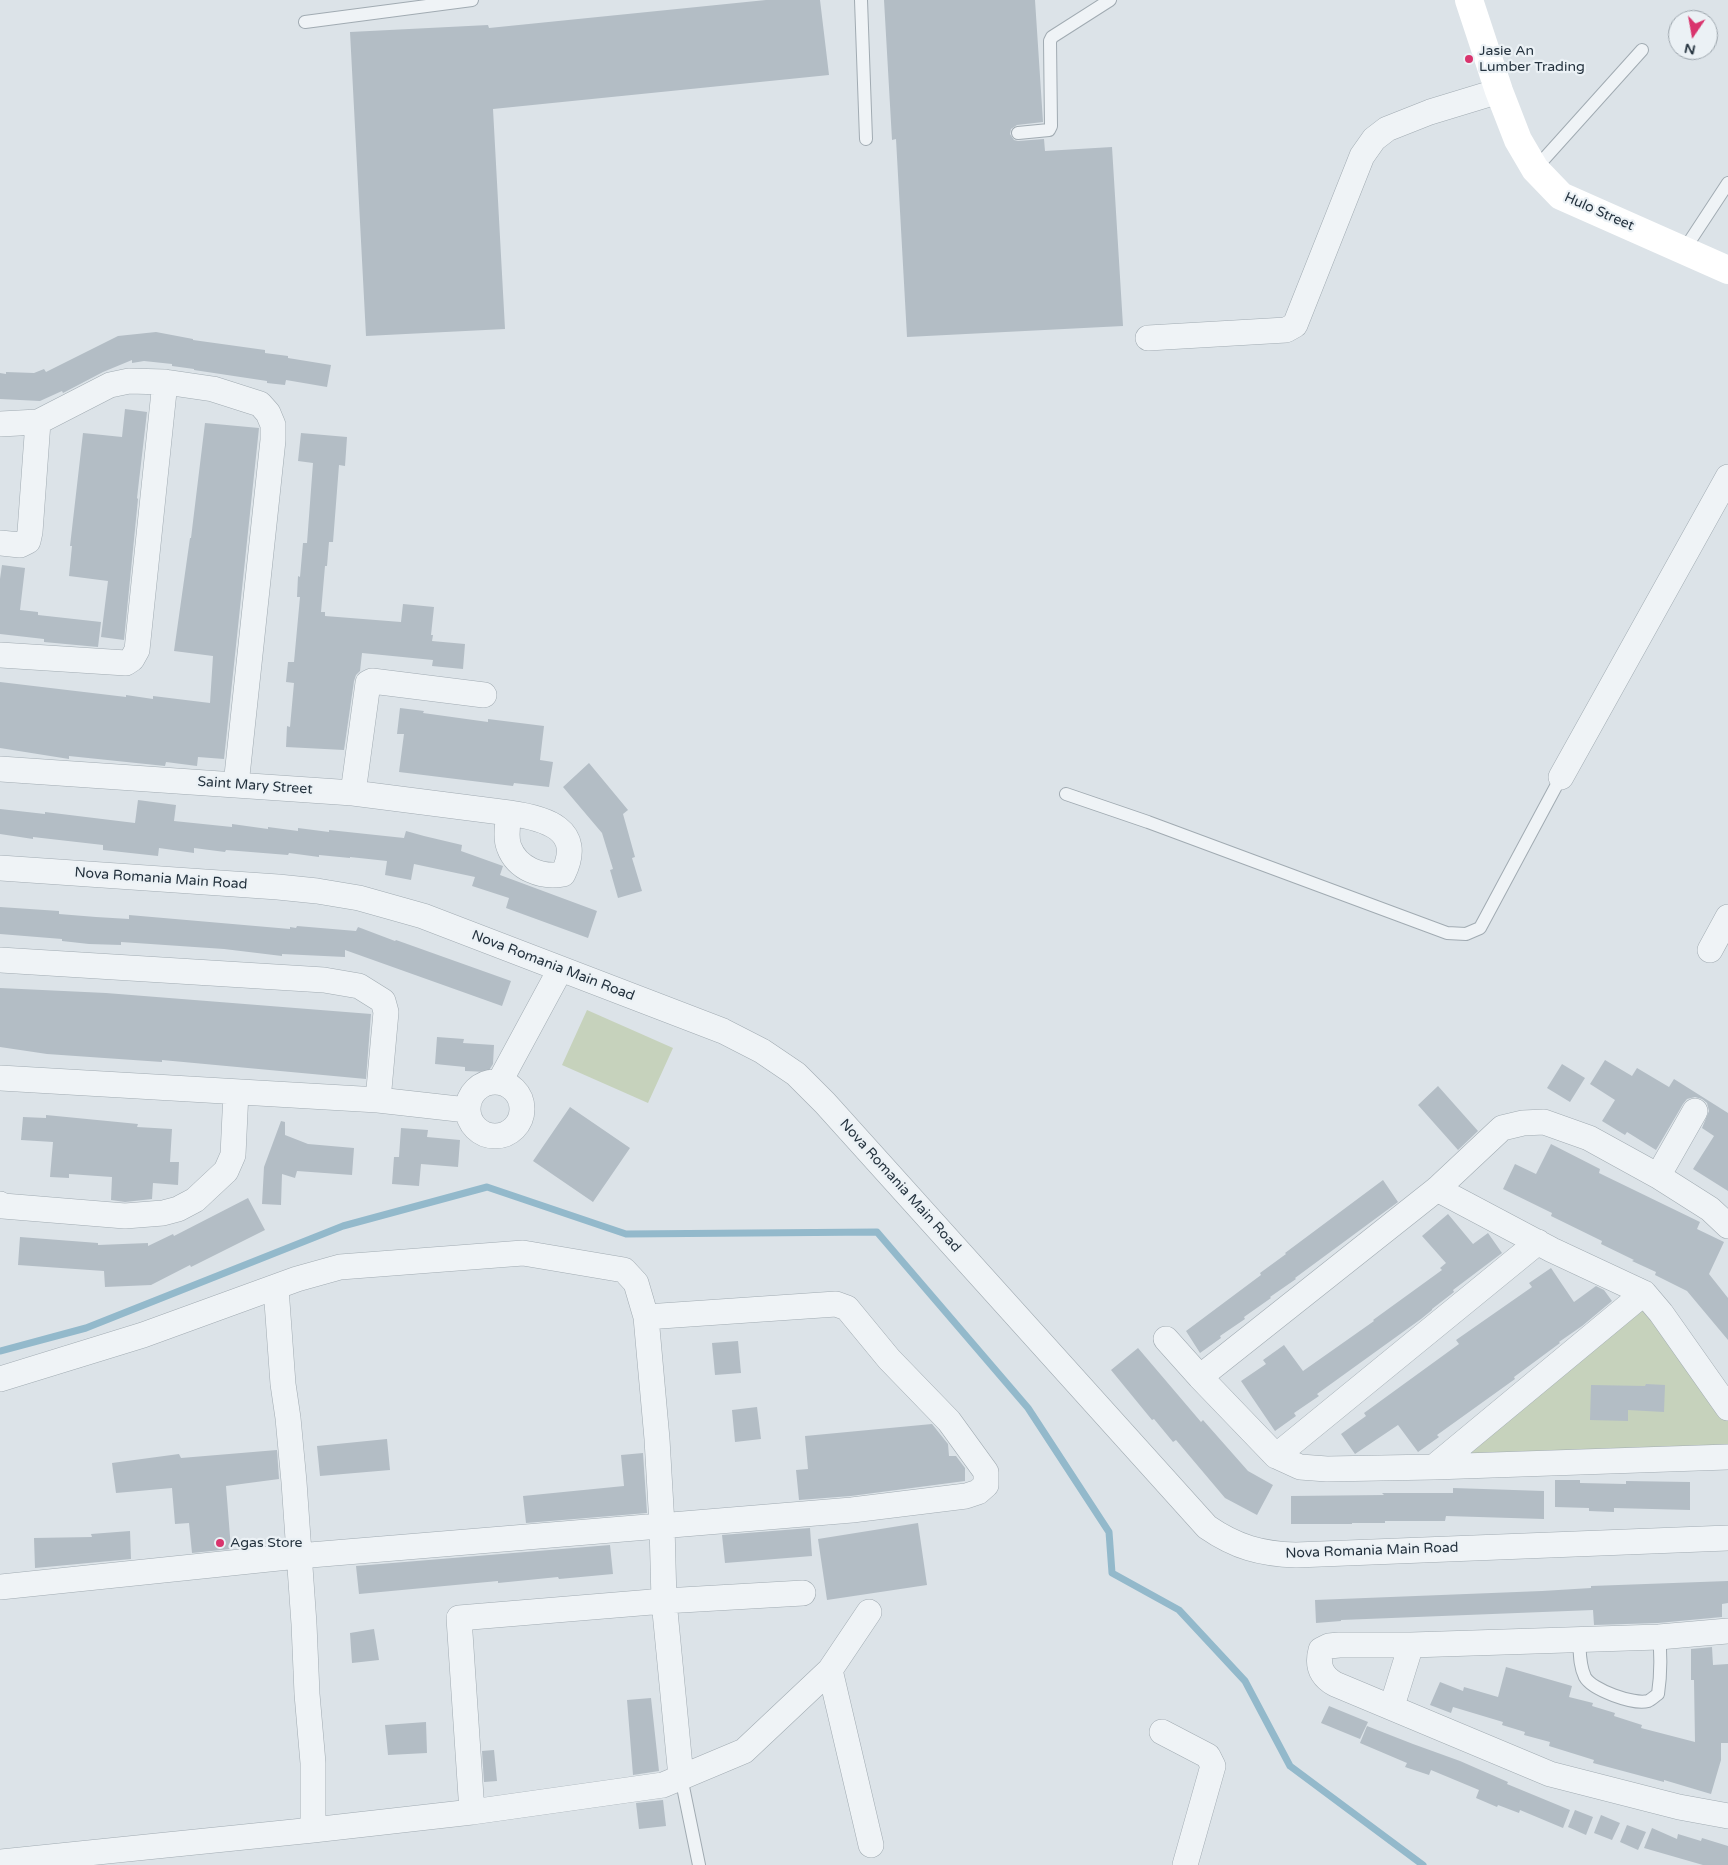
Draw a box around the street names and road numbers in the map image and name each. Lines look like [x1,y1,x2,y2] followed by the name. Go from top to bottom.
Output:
[1562,189,1636,235] street label: Hulo Street
[197,774,313,798] street label: Saint Mary Street
[74,865,248,893] street label: Nova Romania Main Road
[469,927,637,1005] street label: Nova Romania Main Road
[836,1116,964,1256] street label: Nova Romania Main Road
[1285,1540,1459,1562] street label: Nova Romania Main Road

